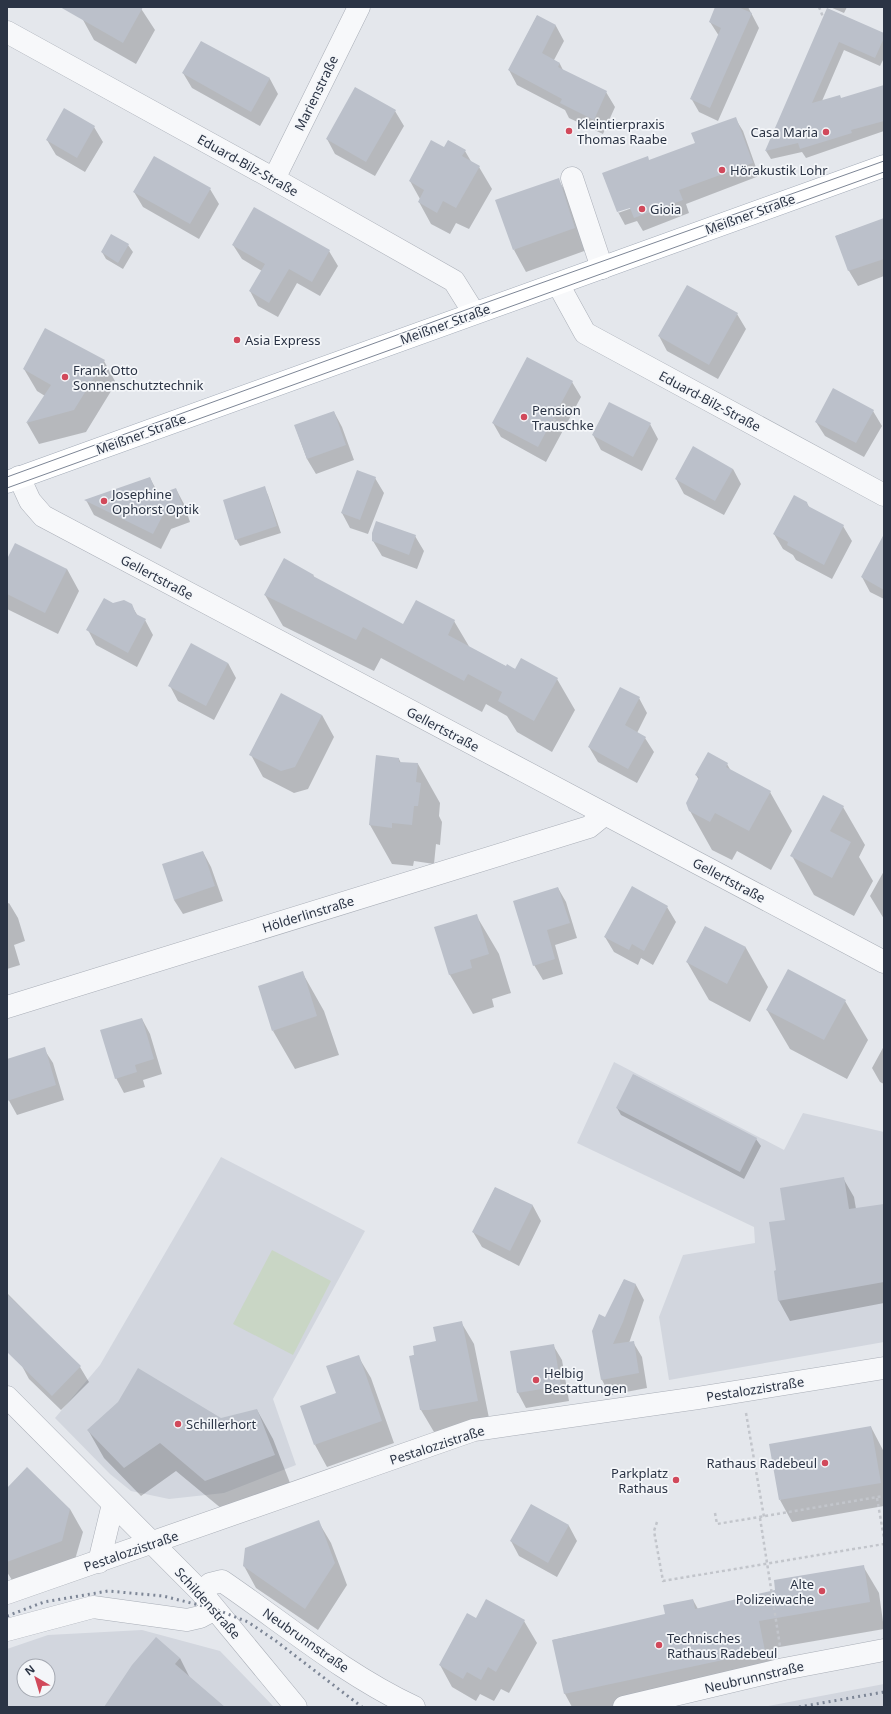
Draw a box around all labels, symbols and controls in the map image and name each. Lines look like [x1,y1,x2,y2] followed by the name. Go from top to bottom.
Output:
[290,52,342,134] street label: Marienstraße
[577,115,667,148] place label: Kleintierpraxis Thomas Raabe
[750,123,818,141] place label: Casa Maria
[564,126,574,136] marker: Kleintierpraxis Thomas Raabe
[821,127,831,137] marker: Casa Maria
[194,130,302,200] street label: Eduard-Bilz-Straße
[730,161,828,179] place label: Hörakustik Lohr
[717,165,727,175] marker: Hörakustik Lohr
[702,189,798,239] street label: Meißner Straße
[650,200,681,218] place label: Gioia
[637,204,647,214] marker: Gioia
[397,299,493,349] street label: Meißner Straße
[245,331,321,349] place label: Asia Express
[232,335,242,345] marker: Asia Express
[73,361,203,394] place label: Frank Otto Sonnenschutztechnik
[656,367,764,435] street label: Eduard-Bilz-Straße
[60,372,70,382] marker: Frank Otto Sonnenschutztechnik
[532,401,594,434] place label: Pension Trauschke
[93,409,189,459] street label: Meißner Straße
[519,412,529,422] marker: Pension Trauschke
[110,485,199,518] place label: Josephine Ophorst Optik
[99,496,109,506] marker: Josephine Ophorst Optik
[118,550,196,604] street label: Gellertstraße
[404,702,482,756] street label: Gellertstraße
[690,853,768,907] street label: Gellertstraße
[260,891,356,937] street label: Hölderlinstraße
[544,1364,627,1397] place label: Helbig Bestattungen
[705,1372,805,1406] street label: Pestalozzistraße
[531,1375,541,1385] marker: Helbig Bestattungen
[186,1415,256,1433] place label: Schillerhort
[173,1419,183,1429] marker: Schillerhort
[387,1421,487,1469] street label: Pestalozzistraße
[707,1454,817,1472] place label: Rathaus Radebeul
[820,1458,830,1468] marker: Rathaus Radebeul
[611,1464,668,1497] place label: Parkplatz Rathaus
[671,1475,681,1485] marker: Parkplatz Rathaus
[81,1526,181,1576] street label: Pestalozzistraße
[171,1563,245,1643] street label: Schildenstraße
[736,1575,814,1608] place label: Alte Polizeiwache
[817,1586,827,1596] marker: Alte Polizeiwache
[259,1603,353,1677] street label: Neubrunnstraße
[667,1629,777,1662] place label: Technisches Rathaus Radebeul
[654,1640,664,1650] marker: Technisches Rathaus Radebeul
[702,1657,806,1697] street label: Neubrunnstraße
[16,1658,56,1698] north arrow
[21,1661,38,1678] text: N

